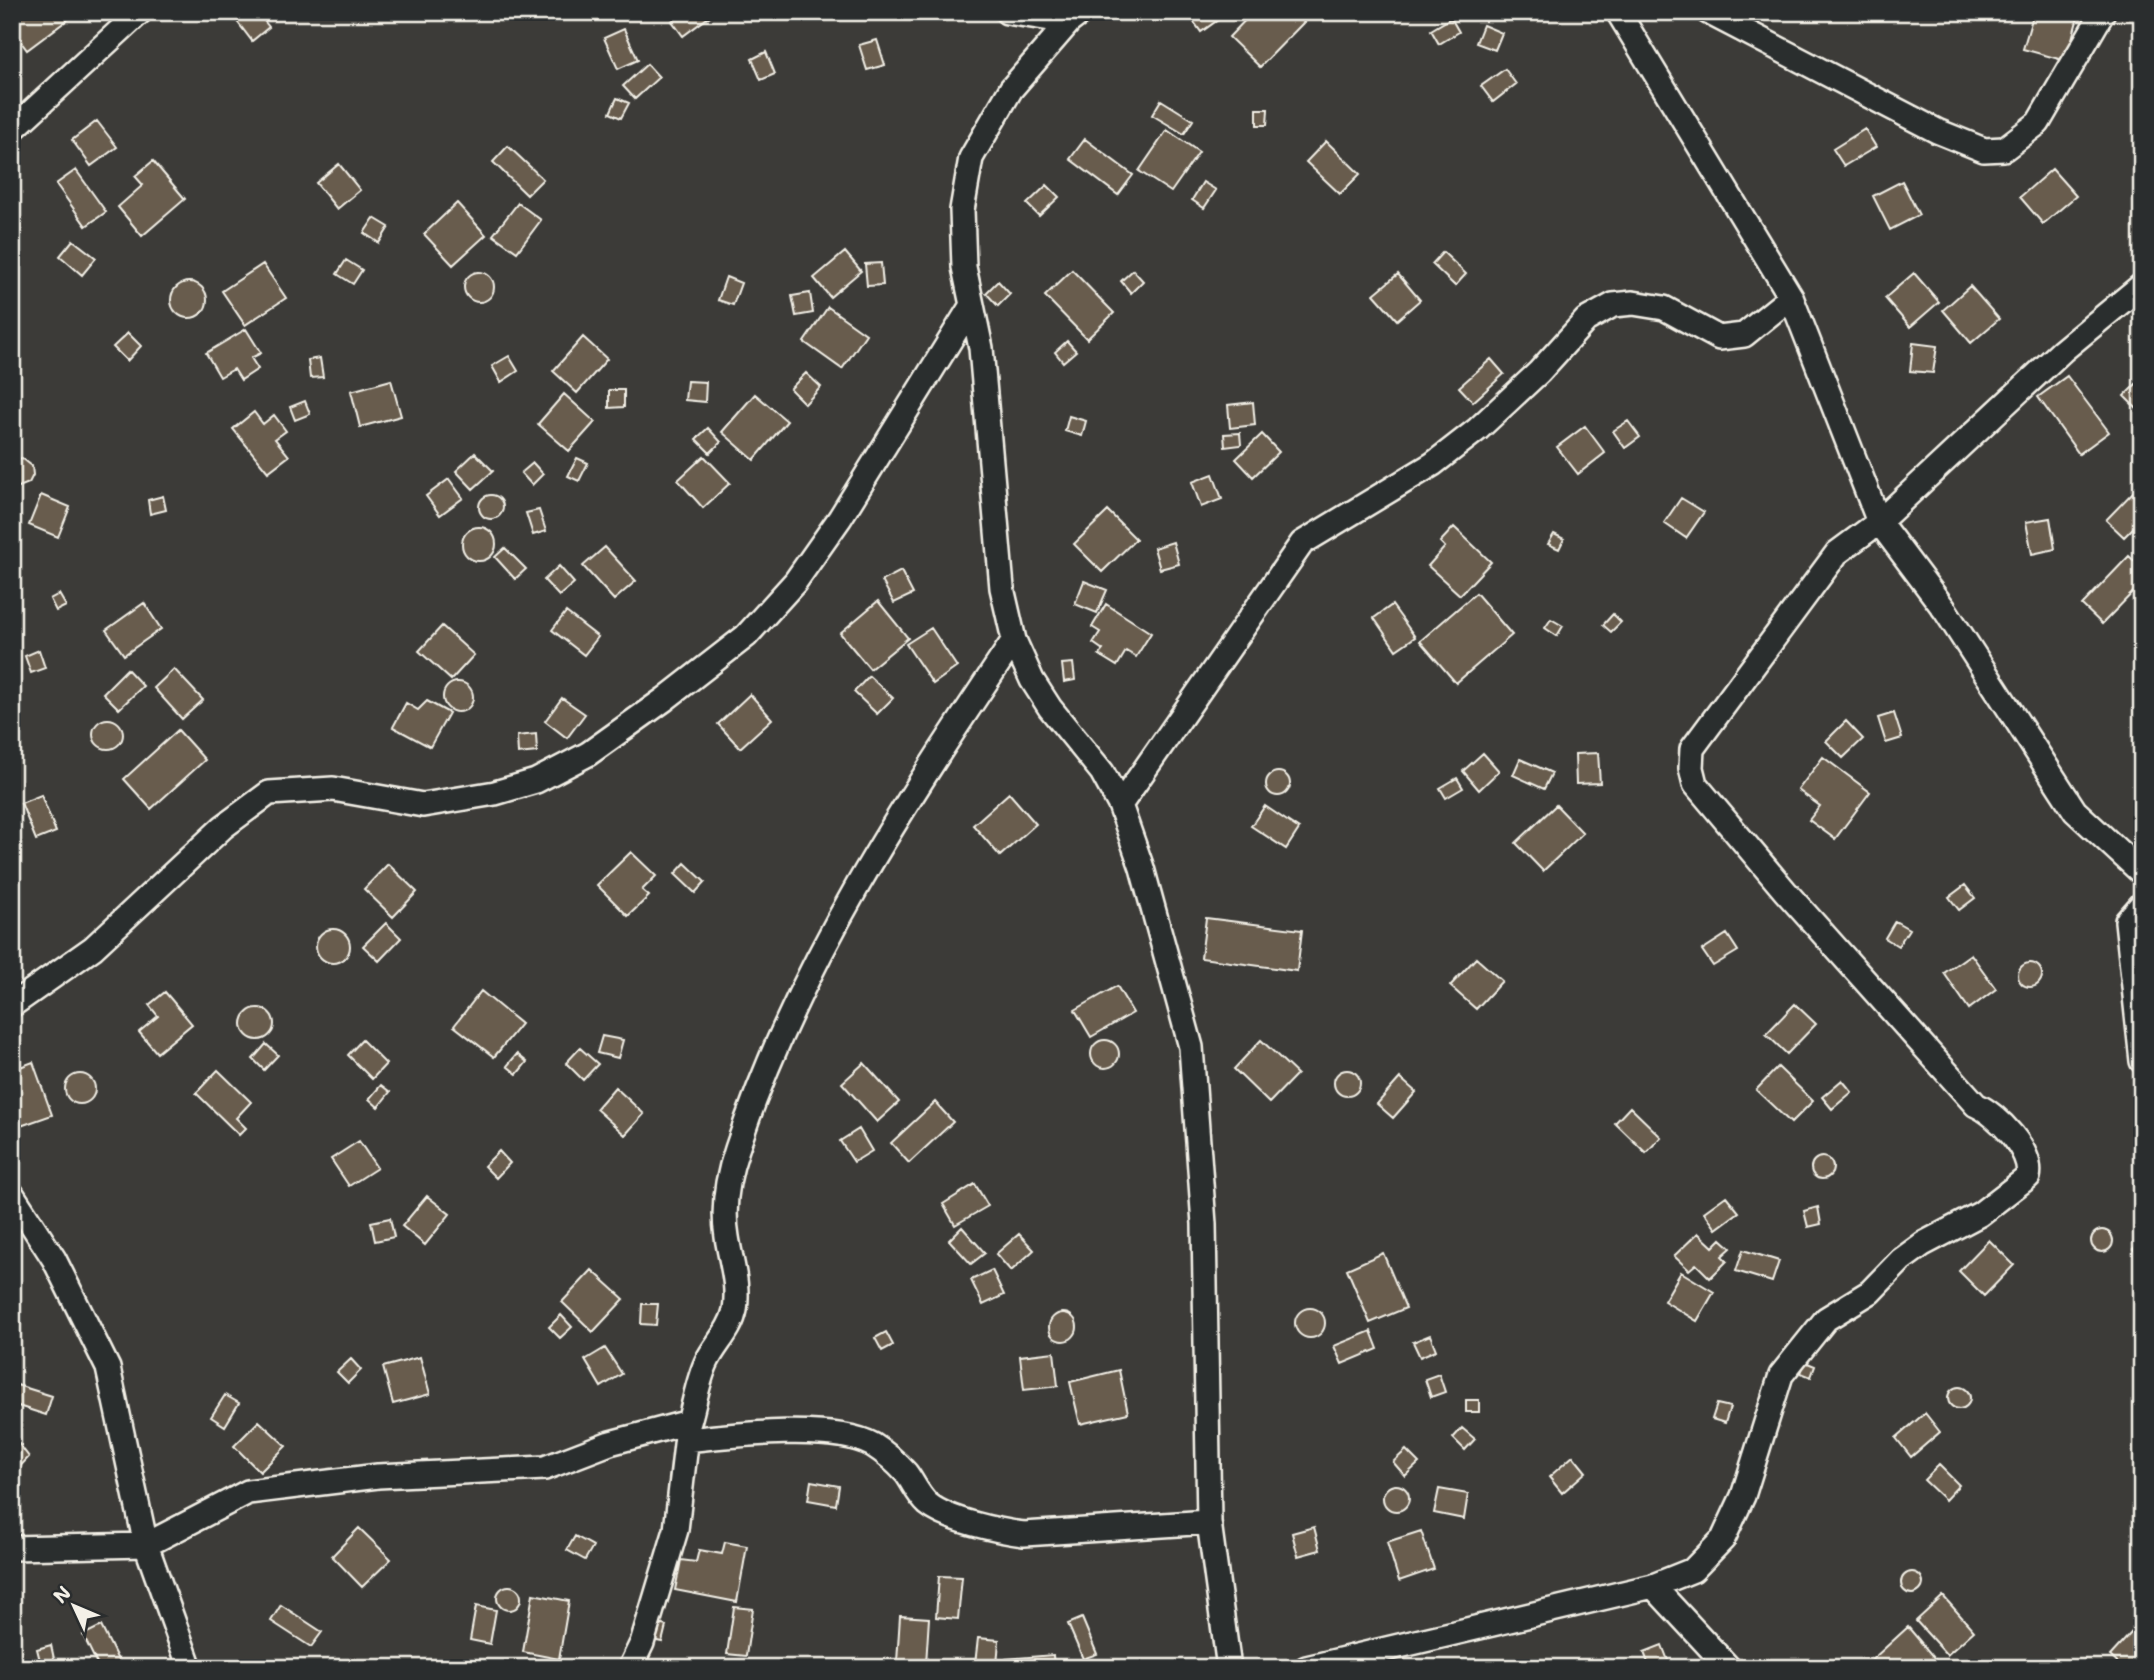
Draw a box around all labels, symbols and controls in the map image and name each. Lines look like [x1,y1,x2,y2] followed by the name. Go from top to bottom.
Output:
[38,1572,108,1642] north arrow
[48,1580,76,1609] text: N

